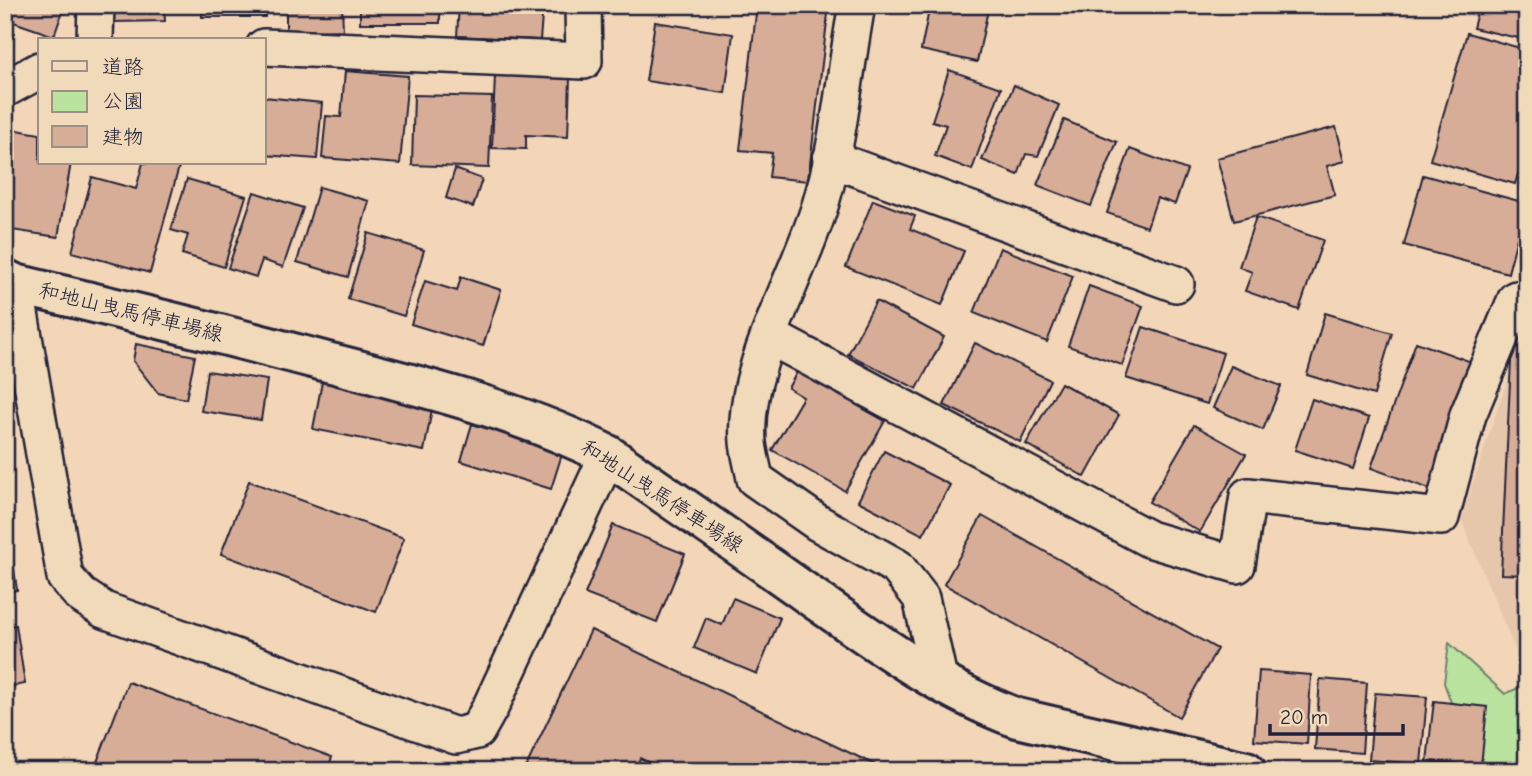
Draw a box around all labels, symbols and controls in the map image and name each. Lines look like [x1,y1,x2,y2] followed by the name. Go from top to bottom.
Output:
[38,38,266,164] legend
[102,55,144,79] text: 道路
[102,89,144,113] text: 公園
[102,125,144,149] text: 建物
[36,277,226,347] street label: 和地山曳馬停車場線
[576,434,748,558] street label: 和地山曳馬停車場線
[1270,692,1402,736] scale bar
[1280,705,1328,729] text: 20 m

